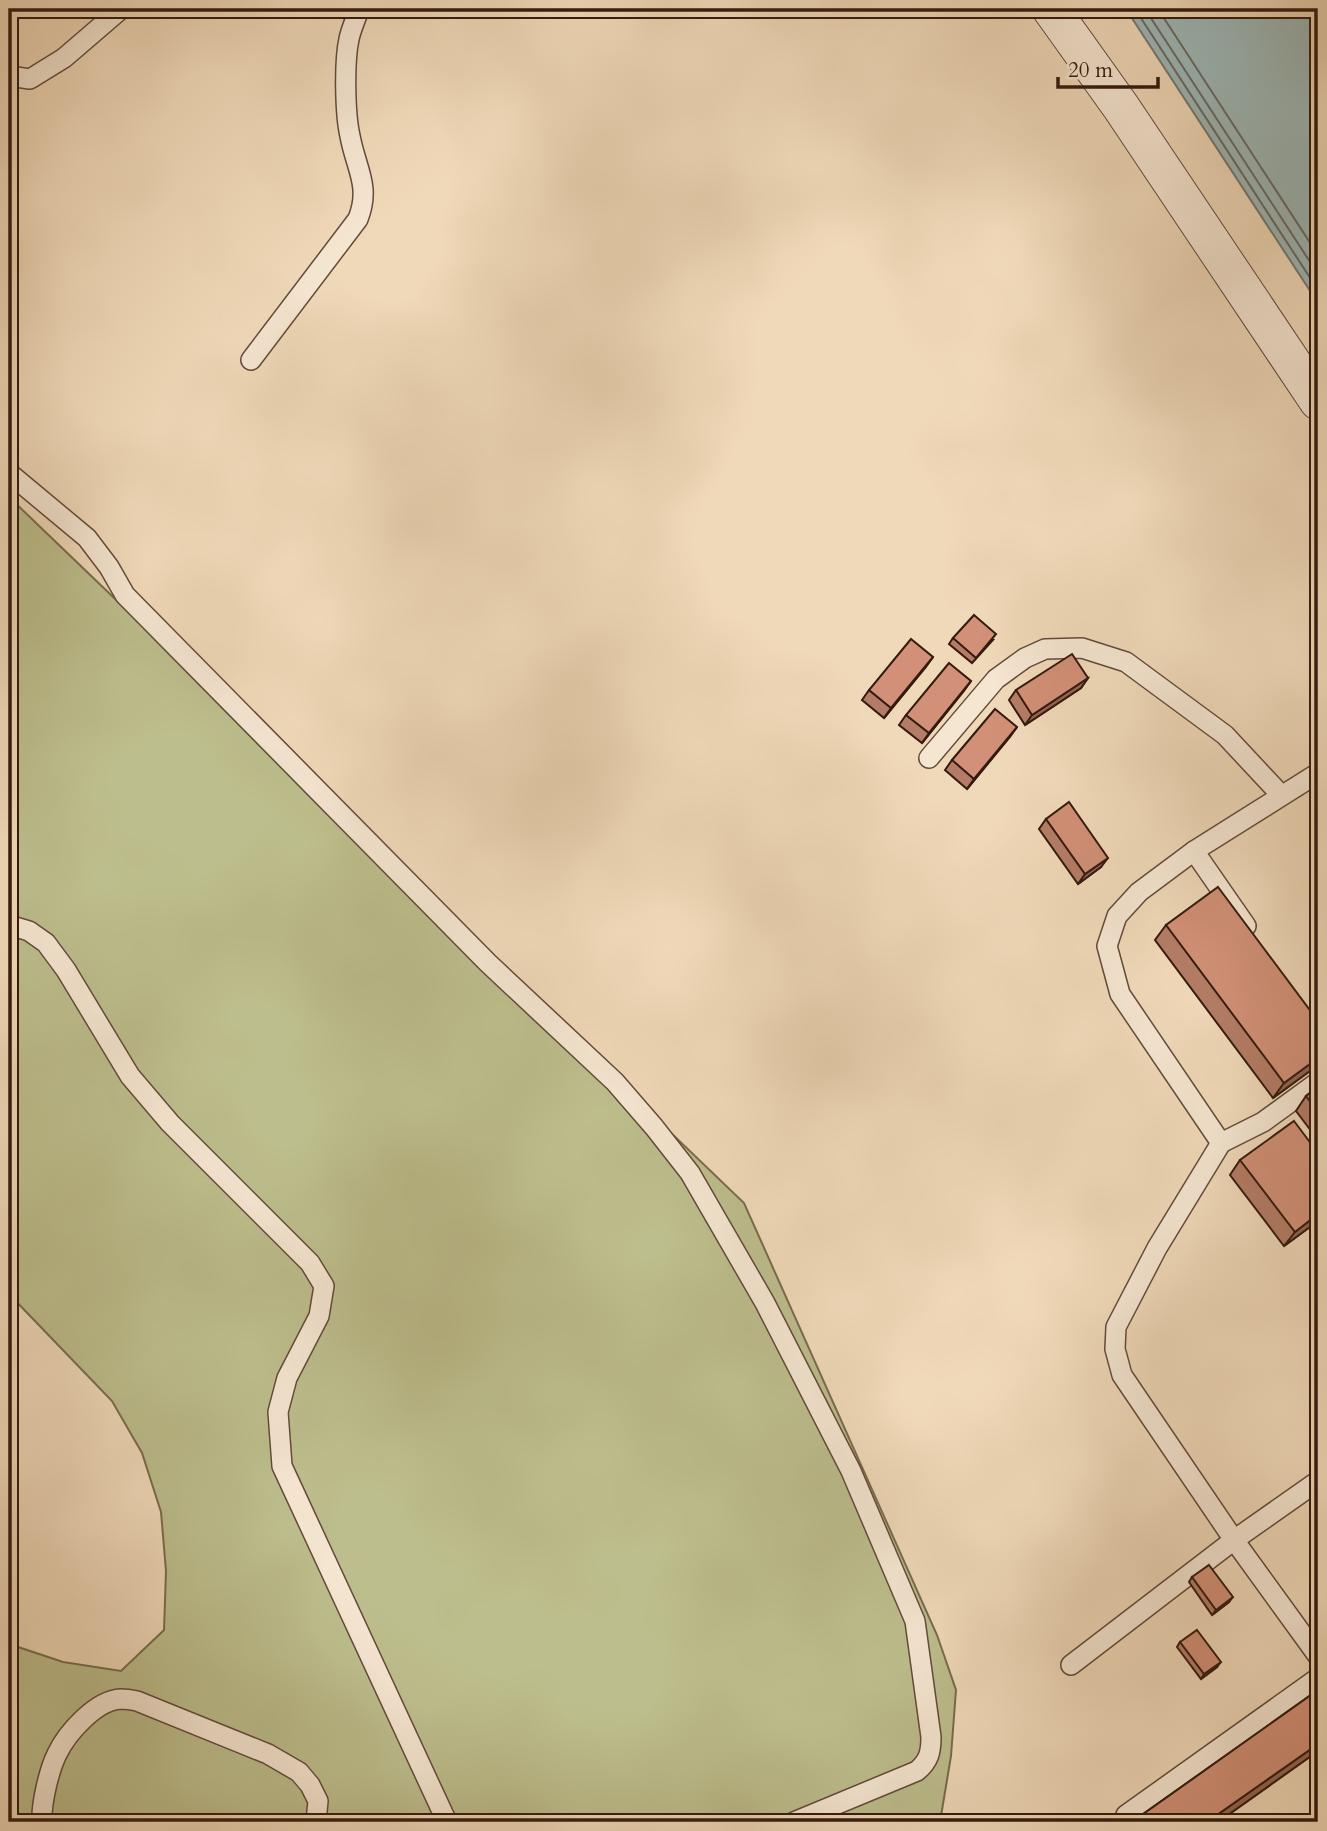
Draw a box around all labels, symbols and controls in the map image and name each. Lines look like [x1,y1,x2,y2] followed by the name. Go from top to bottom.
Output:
[1058,46,1157,90] scale bar
[1068,56,1113,85] text: 20 m

